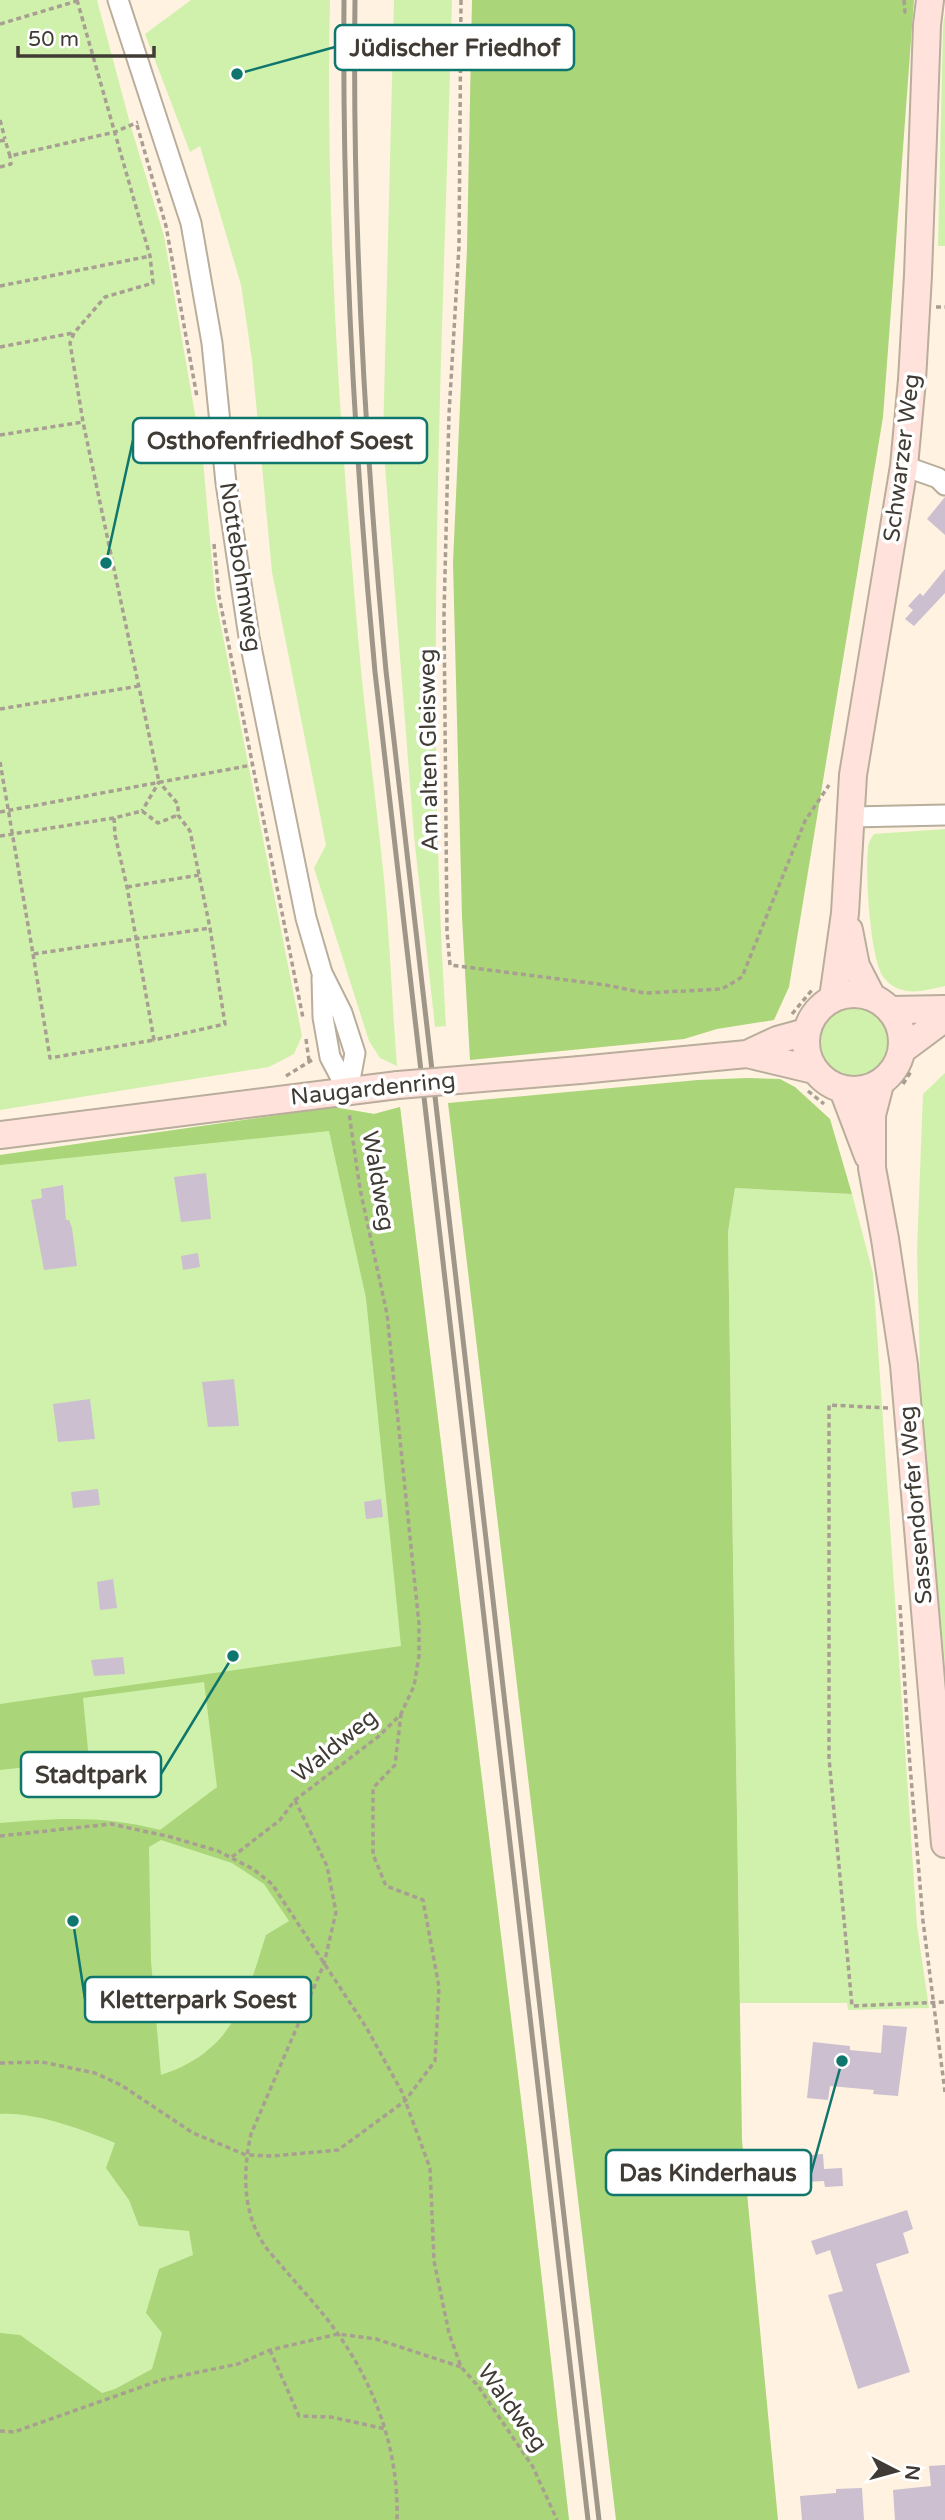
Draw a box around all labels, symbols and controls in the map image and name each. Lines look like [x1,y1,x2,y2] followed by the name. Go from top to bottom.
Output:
[18,14,154,58] scale bar
[335,25,574,70] callout: Jüdischer Friedhof
[28,27,79,52] text: 50 m
[349,34,561,63] text: Jüdischer Friedhof
[878,372,926,544] street label: Schwarzer Weg
[133,418,427,463] callout: Osthofenfriedhof Soest
[147,427,414,456] text: Osthofenfriedhof Soest
[213,480,267,654] street label: Nottebohmweg
[413,648,445,852] street label: Am alten Gleisweg
[289,1066,457,1112] street label: Naugardenring
[355,1129,401,1233] street label: Waldweg
[893,1405,939,1605] street label: Sassendorfer Weg
[287,1703,383,1789] street label: Waldweg
[21,1752,161,1797] callout: Stadtpark
[35,1761,147,1790] text: Stadtpark
[85,1977,311,2022] callout: Kletterpark Soest
[99,1986,297,2015] text: Kletterpark Soest
[606,2150,811,2195] callout: Das Kinderhaus
[619,2159,797,2188] text: Das Kinderhaus
[471,2359,553,2457] street label: Waldweg
[861,2436,931,2506] north arrow
[900,2464,924,2481] text: N

